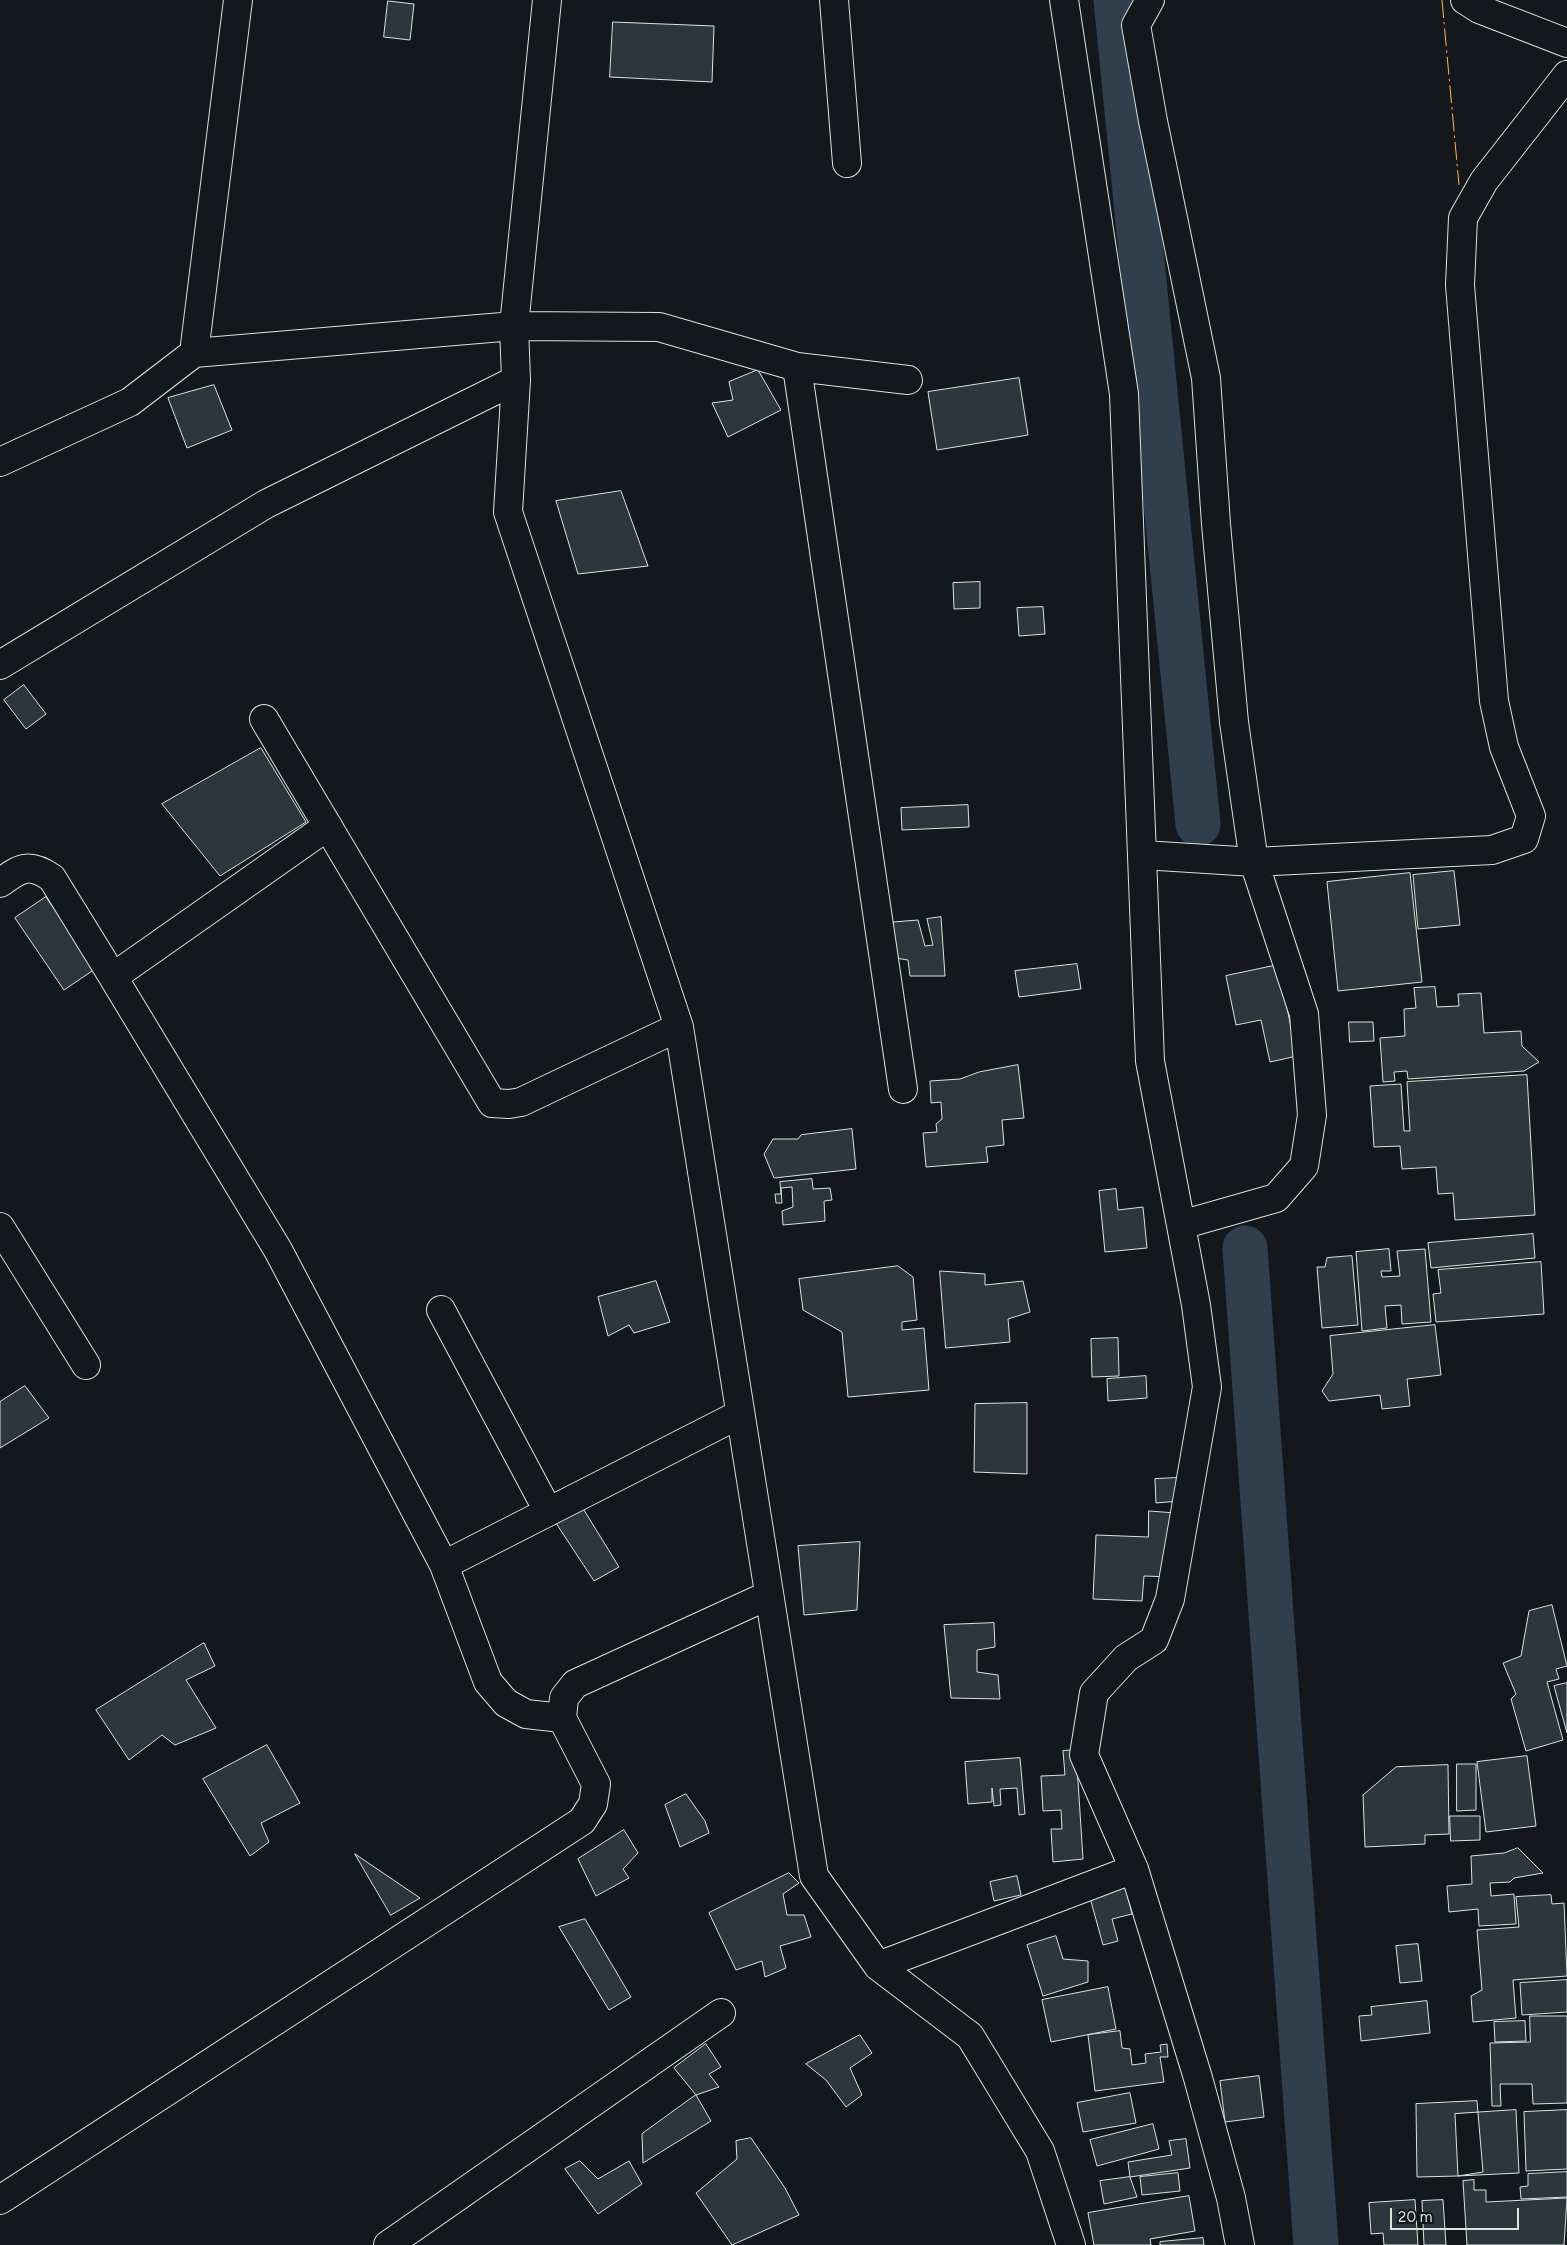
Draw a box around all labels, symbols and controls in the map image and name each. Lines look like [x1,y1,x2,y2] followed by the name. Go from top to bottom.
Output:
[1392,2198,1521,2230] scale bar
[1398,2208,1432,2226] text: 20 m

